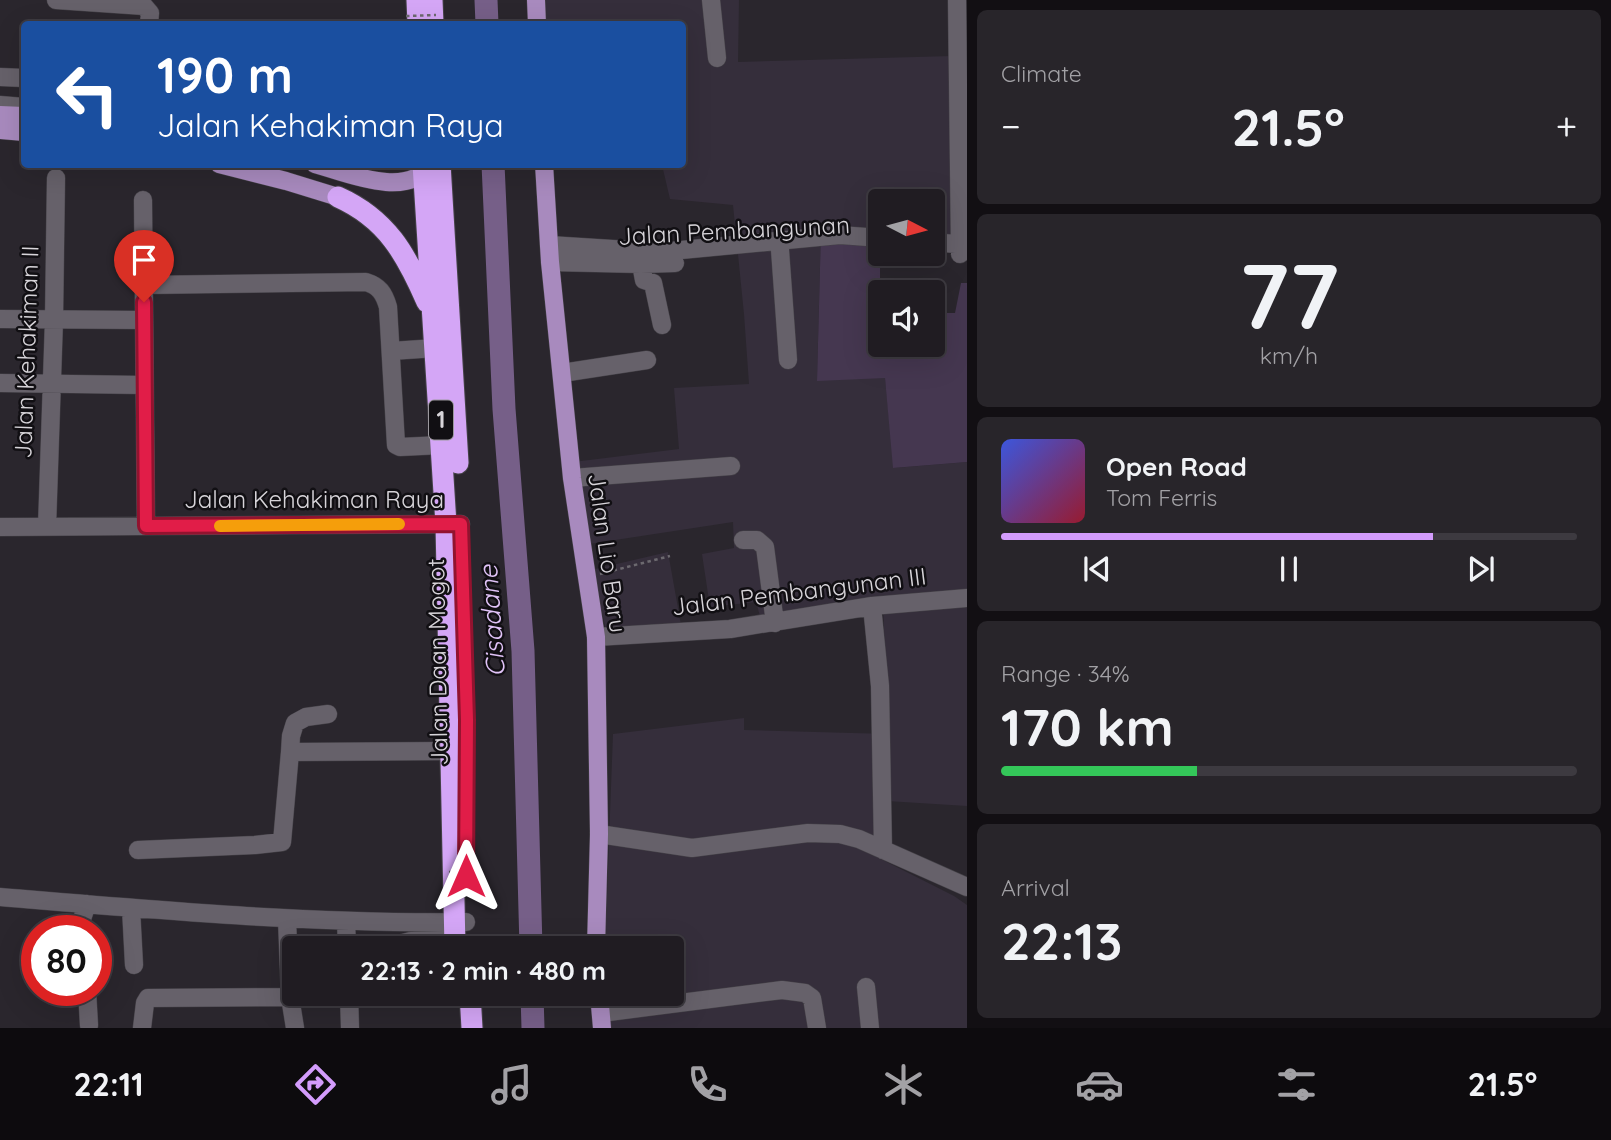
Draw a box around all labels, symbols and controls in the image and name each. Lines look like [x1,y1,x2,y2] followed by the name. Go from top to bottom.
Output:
[157,44,293,105] text: 190 m
[42,49,133,140] icon: left
[1001,59,1082,88] text: Climate
[1232,94,1345,159] text: 21.5°
[1001,102,1021,150] text: −
[1556,102,1577,150] text: +
[157,105,504,145] text: Jalan Kehakiman Raya
[868,189,945,266] north arrow
[868,189,945,357] map controls
[617,209,851,251] street label: Jalan Pembangunan
[114,230,174,302] pin
[1239,238,1339,352] text: 77
[125,241,163,279] icon: arrive
[7,245,45,459] street label: Jalan Kehakiman II
[868,280,945,357] button: sound
[1260,341,1318,370] text: km/h
[429,400,453,440] road number: 1
[1106,450,1247,483] text: Open Road
[582,471,634,635] street label: Jalan Lio Baru
[1106,483,1217,512] text: Tom Ferris
[184,484,444,514] street label: Jalan Kehakiman Raya
[1078,550,1116,588] icon: previous
[1270,550,1308,588] icon: pause
[1462,550,1500,588] icon: next
[420,558,454,766] street label: Jalan Daan Mogot
[670,560,928,622] street label: Jalan Pembangunan III
[471,563,512,678] water label: Cisadane
[1001,659,1130,688] text: Range · 34%
[1001,694,1174,759] text: 170 km
[429,839,503,913] position arrow
[1001,873,1070,902] text: Arrival
[1001,908,1123,973] text: 22:13
[21,915,112,1006] speed limit sign: 80
[360,954,606,987] text: 22:13 · 2 min · 480 m
[291,1060,340,1109] icon: directions
[487,1060,536,1109] icon: music
[683,1060,732,1109] icon: phone
[879,1060,928,1109] icon: climate
[1075,1060,1124,1109] icon: car
[1272,1060,1321,1109] icon: filters
[74,1064,144,1104] text: 22:11
[1468,1064,1537,1104] text: 21.5°

